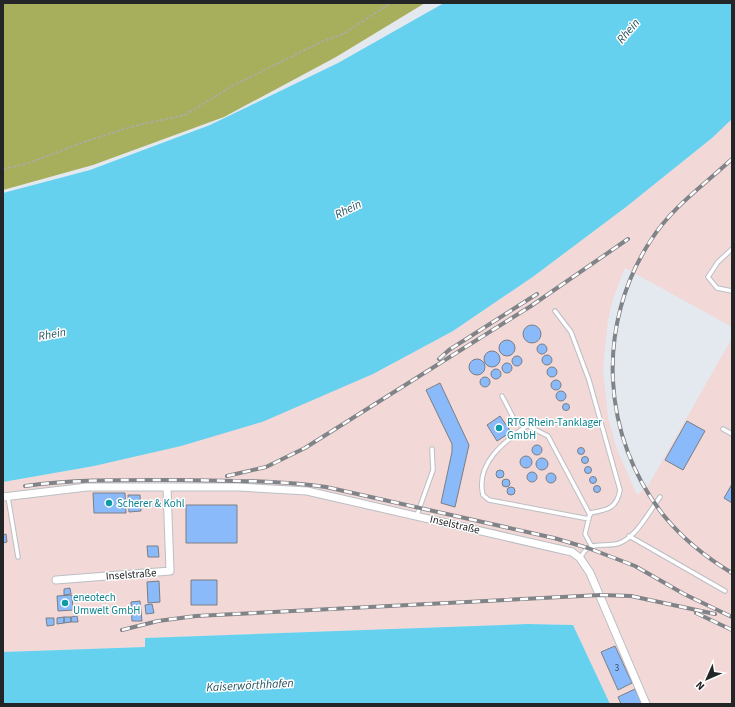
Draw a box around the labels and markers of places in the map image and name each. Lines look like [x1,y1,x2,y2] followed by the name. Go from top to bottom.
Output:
[507,415,602,443] place label: RTG Rhein-Tanklager GmbH
[494,423,504,433] marker: RTG Rhein-Tanklager GmbH
[117,496,185,511] place label: Scherer & Kohl
[104,498,114,508] marker: Scherer & Kohl
[73,590,140,618] place label: eneotech Umwelt GmbH
[60,598,70,608] marker: eneotech Umwelt GmbH

